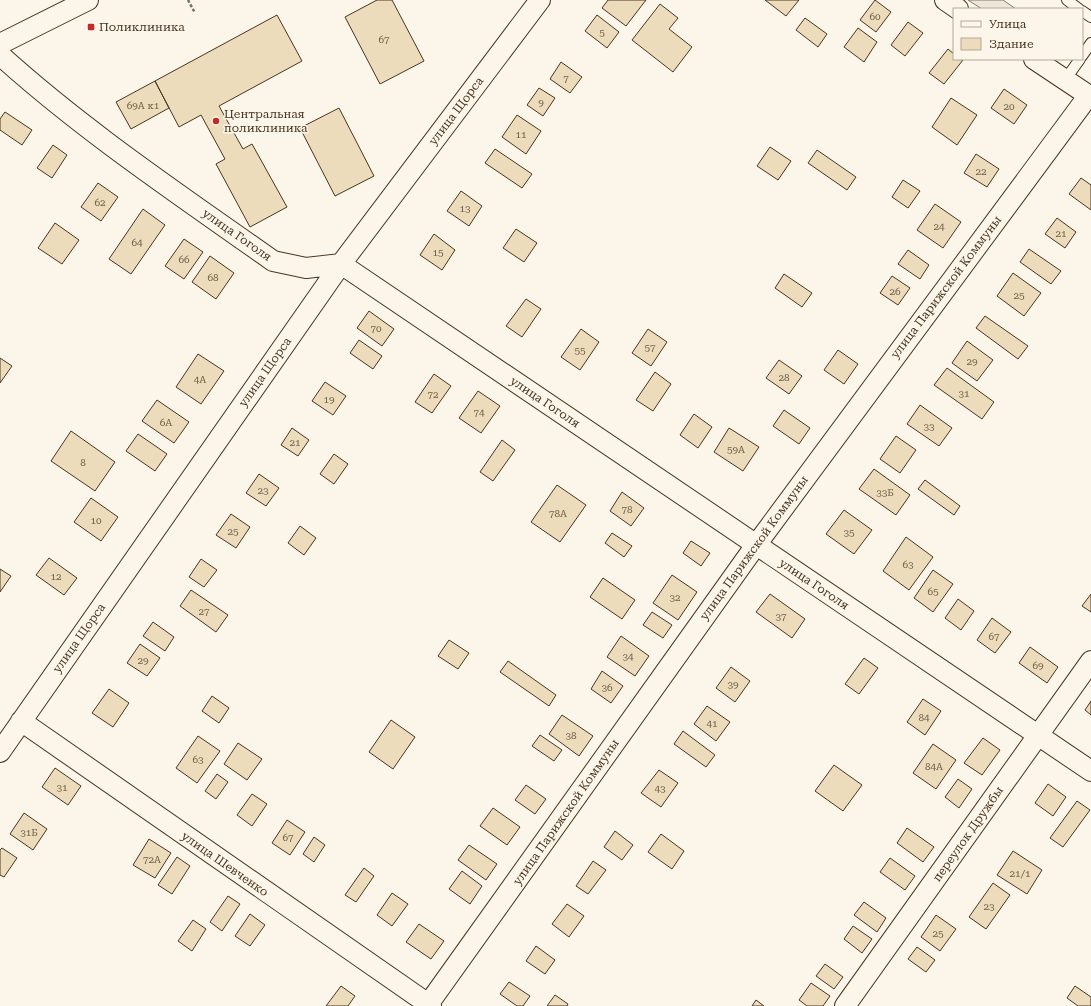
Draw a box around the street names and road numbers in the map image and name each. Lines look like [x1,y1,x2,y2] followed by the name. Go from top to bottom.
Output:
[426,74,486,148] street label: улица Щорса
[200,206,274,264] street label: улица Гоголя
[888,213,1004,361] street label: улица Парижской Коммуны
[236,334,294,409] street label: улица Щорса
[507,374,583,431] street label: улица Гоголя
[697,473,811,623] street label: улица Парижской Коммуны
[776,556,852,613] street label: улица Гоголя
[50,600,108,675] street label: улица Щорса
[510,736,622,888] street label: улица Парижской Коммуны
[930,784,1006,884] street label: переулок Дружбы
[179,829,271,899] street label: улица Шевченко

